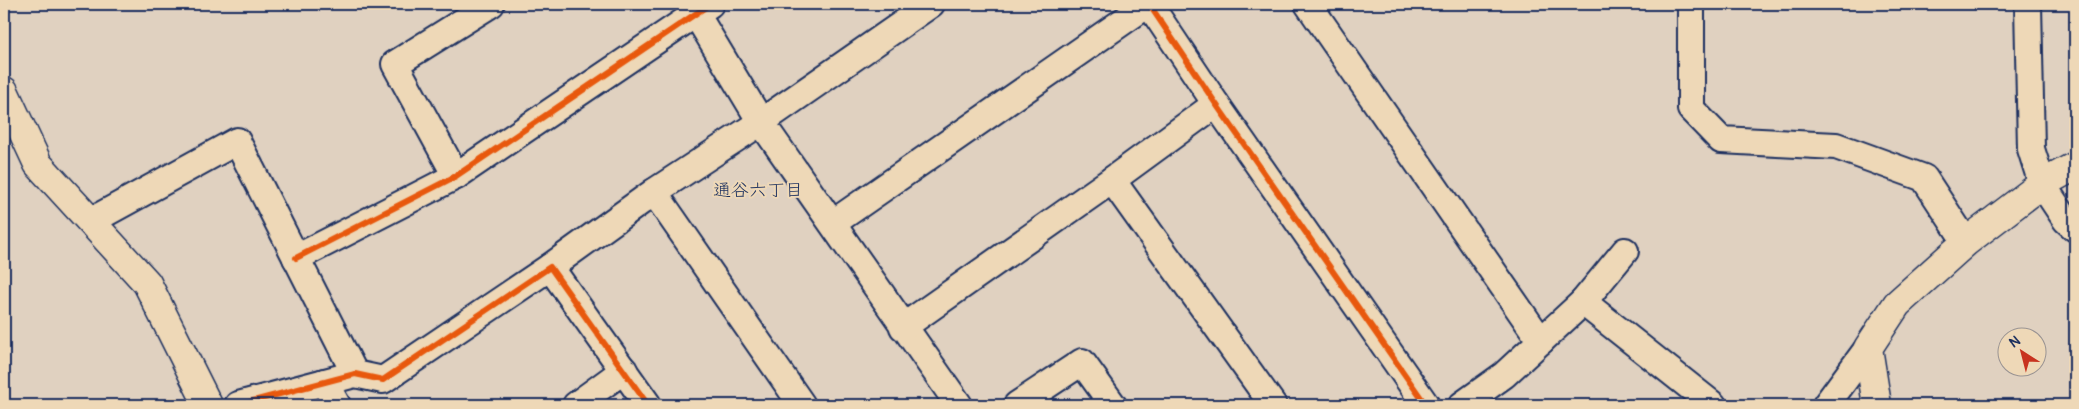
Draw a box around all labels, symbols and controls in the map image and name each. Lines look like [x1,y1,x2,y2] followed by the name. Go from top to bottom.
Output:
[713,179,803,202] district label: 通谷六丁目
[1996,326,2046,376] north arrow
[2006,332,2023,352] text: N

